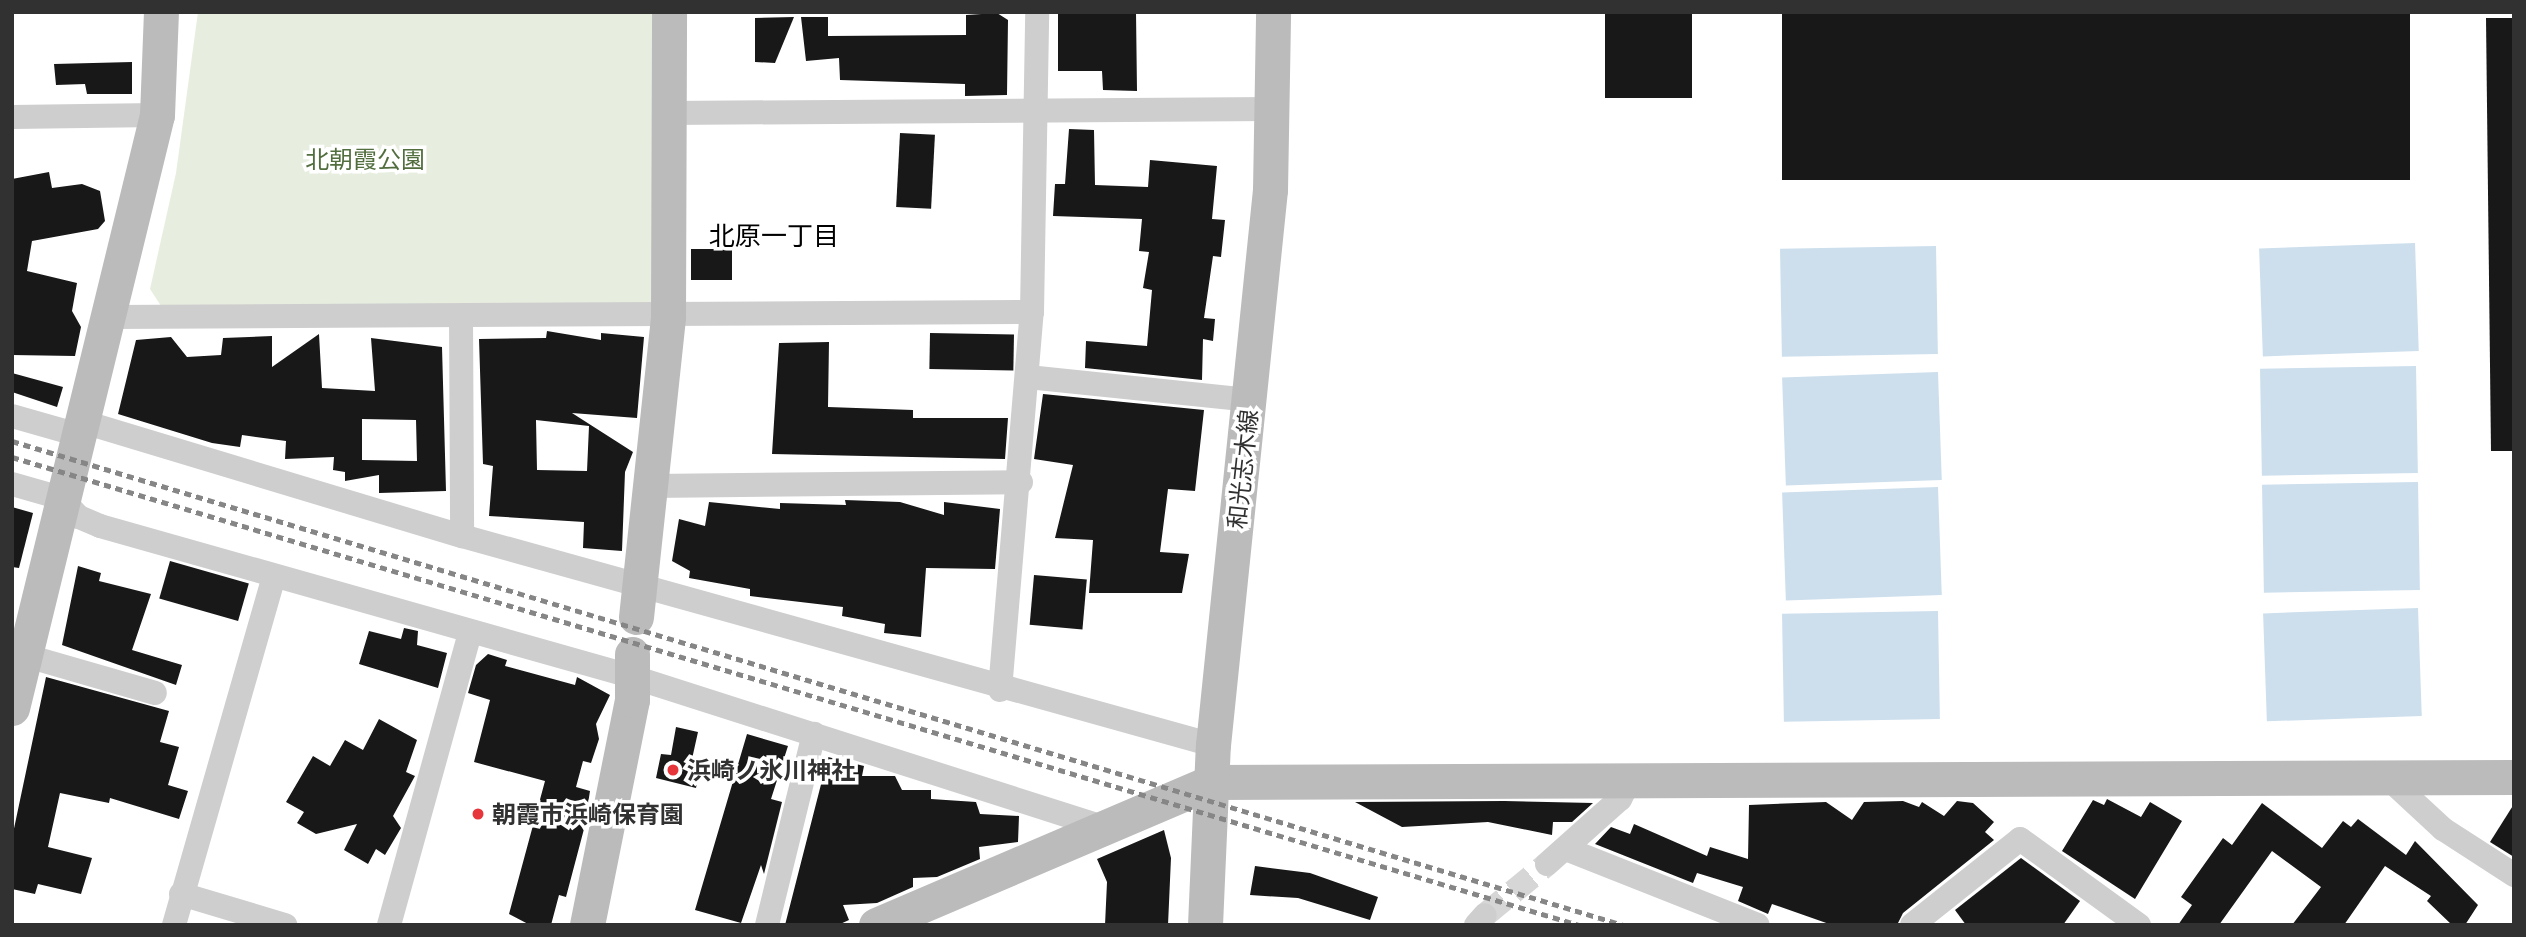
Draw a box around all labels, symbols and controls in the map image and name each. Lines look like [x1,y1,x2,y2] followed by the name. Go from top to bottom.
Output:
[305,145,425,173] park label: 北朝霞公園
[709,220,839,252] district label: 北原一丁目
[1221,408,1263,530] street label: 和光志木線
[687,756,855,784] place label: 浜崎ノ氷川神社
[665,762,681,778] marker: 浜崎ノ氷川神社
[492,800,684,828] place label: 朝霞市浜崎保育園
[470,806,486,822] marker: 朝霞市浜崎保育園

